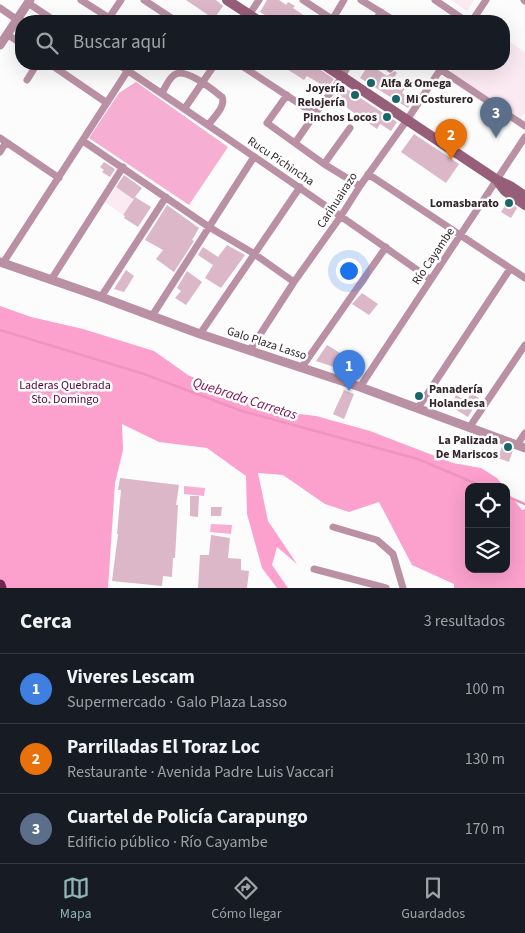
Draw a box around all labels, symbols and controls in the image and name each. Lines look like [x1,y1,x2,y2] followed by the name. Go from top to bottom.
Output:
[15,15,510,70] search box
[33,29,61,57] icon: search
[73,29,166,56] text: Buscar aquí
[380,75,451,92] place label: Alfa & Omega
[365,77,377,89] marker: Alfa & Omega
[297,80,345,111] place label: Joyería Relojería
[349,89,361,101] marker: Joyería Relojería
[406,91,473,108] place label: Mi Costurero
[390,93,402,105] marker: Mi Costurero
[480,97,512,138] pin: 3
[303,109,377,126] place label: Pinchos Locos
[381,111,393,123] marker: Pinchos Locos
[435,119,467,160] pin: 2
[244,133,317,190] street label: Rucu Pichincha
[313,169,362,232] street label: Carihuairazo
[430,195,499,212] place label: Lomasbarato
[503,197,515,209] marker: Lomasbarato
[408,224,459,288] street label: Río Cayambe
[336,258,362,284] your location
[225,323,309,364] street label: Galo Plaza Lasso
[333,350,365,391] pin: 1
[190,373,300,425] water label: Quebrada Carretas
[19,377,111,408] park label: Laderas Quebrada Sto. Domingo
[429,381,485,412] place label: Panadería Holandesa
[413,390,425,402] marker: Panadería Holandesa
[436,432,498,463] place label: La Palizada De Mariscos
[502,441,514,453] marker: La Palizada De Mariscos
[465,483,510,573] map controls
[465,483,510,528] button: locate
[465,528,510,573] button: layers
[20,606,72,636] text: Cerca
[424,610,505,632] text: 3 resultados
[67,664,195,691] text: Viveres Lescam
[32,678,40,700] text: 1
[465,678,505,700] text: 100 m
[67,691,287,713] text: Supermercado · Galo Plaza Lasso
[67,734,260,761] text: Parrilladas El Toraz Loc
[32,748,40,770] text: 2
[465,748,505,770] text: 130 m
[67,761,334,783] text: Restaurante · Avenida Padre Luis Vaccari
[67,804,308,831] text: Cuartel de Policía Carapungo
[32,818,40,840] text: 3
[465,818,505,840] text: 170 m
[67,831,268,853] text: Edificio público · Río Cayambe
[60,874,92,924] tab: Mapa
[211,874,282,924] tab: Cómo llegar
[401,874,465,924] tab: Guardados

